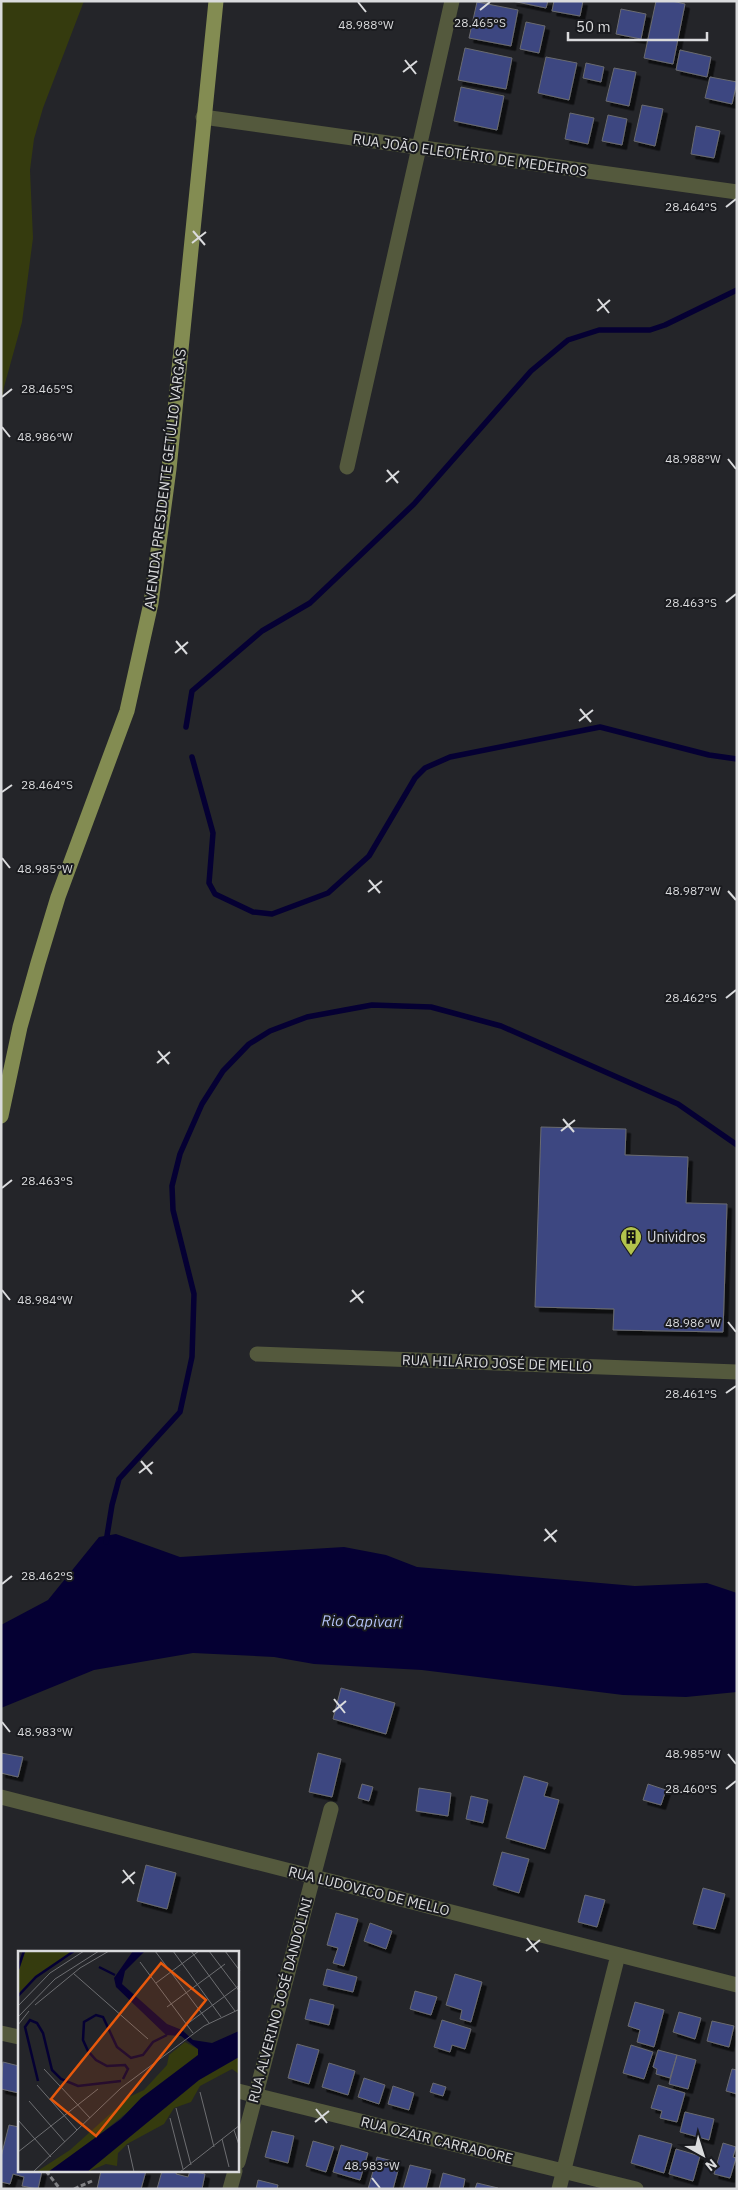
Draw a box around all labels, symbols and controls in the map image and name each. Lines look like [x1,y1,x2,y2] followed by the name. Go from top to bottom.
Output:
[568,10,707,42] scale bar
[454,15,506,30] text: 28.465°S
[338,17,394,32] text: 48.988°W
[576,17,611,36] text: 50 m
[352,129,589,180] street label: RUA JOÃO ELEOTÉRIO DE MEDEIROS
[665,199,717,214] text: 28.464°S
[139,348,190,610] street label: AVENIDA PRESIDENTE GETÚLIO VARGAS
[21,381,73,396] text: 28.465°S
[17,429,73,444] text: 48.986°W
[665,451,721,466] text: 48.988°W
[665,595,717,610] text: 28.463°S
[21,777,73,792] text: 28.464°S
[17,861,73,876] text: 48.985°W
[665,883,721,898] text: 48.987°W
[665,990,717,1005] text: 28.462°S
[21,1173,73,1188] text: 28.463°S
[619,1225,643,1256] building icon: Unividros
[647,1228,706,1246] place label: Unividros
[17,1292,73,1307] text: 48.984°W
[665,1315,721,1330] text: 48.986°W
[402,1350,593,1375] street label: RUA HILÁRIO JOSÉ DE MELLO
[665,1386,717,1401] text: 28.461°S
[21,1568,73,1583] text: 28.462°S
[322,1611,402,1631] water label: Rio Capivari
[17,1724,73,1739] text: 48.983°W
[665,1746,721,1761] text: 48.985°W
[665,1781,717,1796] text: 28.460°S
[287,1862,451,1920] street label: RUA LUDOVICO DE MELLO
[243,1895,316,2105] street label: RUA ALVERINO JOSÉ DANDOLINI
[18,1951,239,2172] inset map
[359,2112,515,2168] street label: RUA OZAIR CARRADORE
[678,2130,728,2180] north arrow
[702,2155,721,2175] text: N
[344,2158,400,2173] text: 48.983°W

